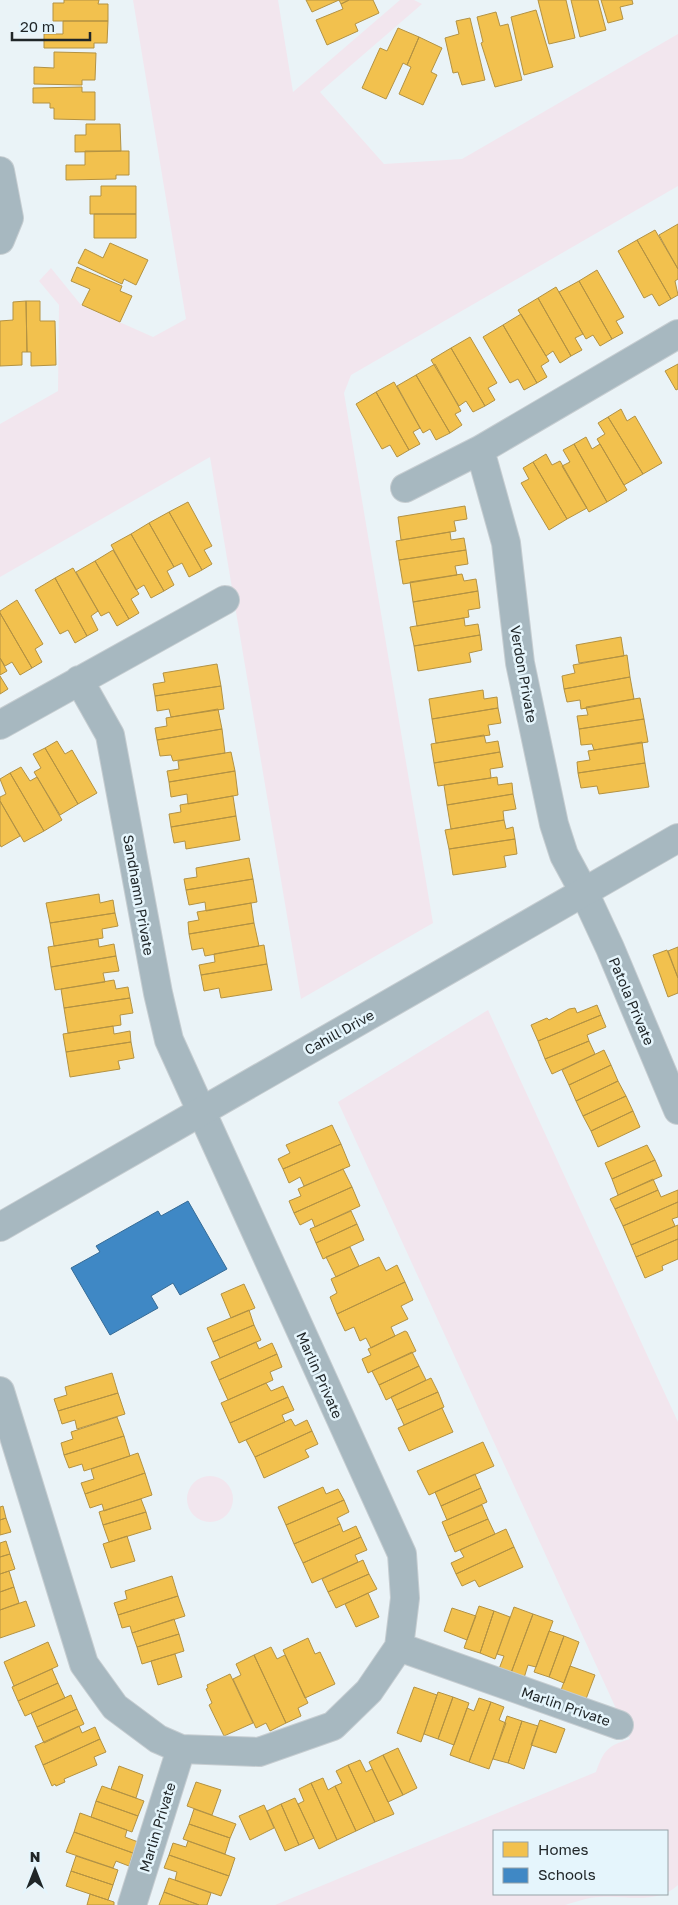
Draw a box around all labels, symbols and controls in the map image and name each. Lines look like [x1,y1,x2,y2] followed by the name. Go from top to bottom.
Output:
[12,10,90,42] scale bar
[20,17,55,35] text: 20 m
[507,624,541,724] street label: Verdon Private
[120,833,158,957] street label: Sandhamn Private
[606,954,658,1048] street label: Patola Private
[301,1006,377,1058] street label: Cahill Drive
[293,1329,347,1421] street label: Marlin Private
[519,1683,613,1729] street label: Marlin Private
[135,1780,179,1874] street label: Marlin Private
[493,1830,668,1895] legend
[538,1840,588,1858] text: Homes
[10,1845,60,1895] north arrow
[30,1848,40,1865] text: N
[538,1865,596,1883] text: Schools

